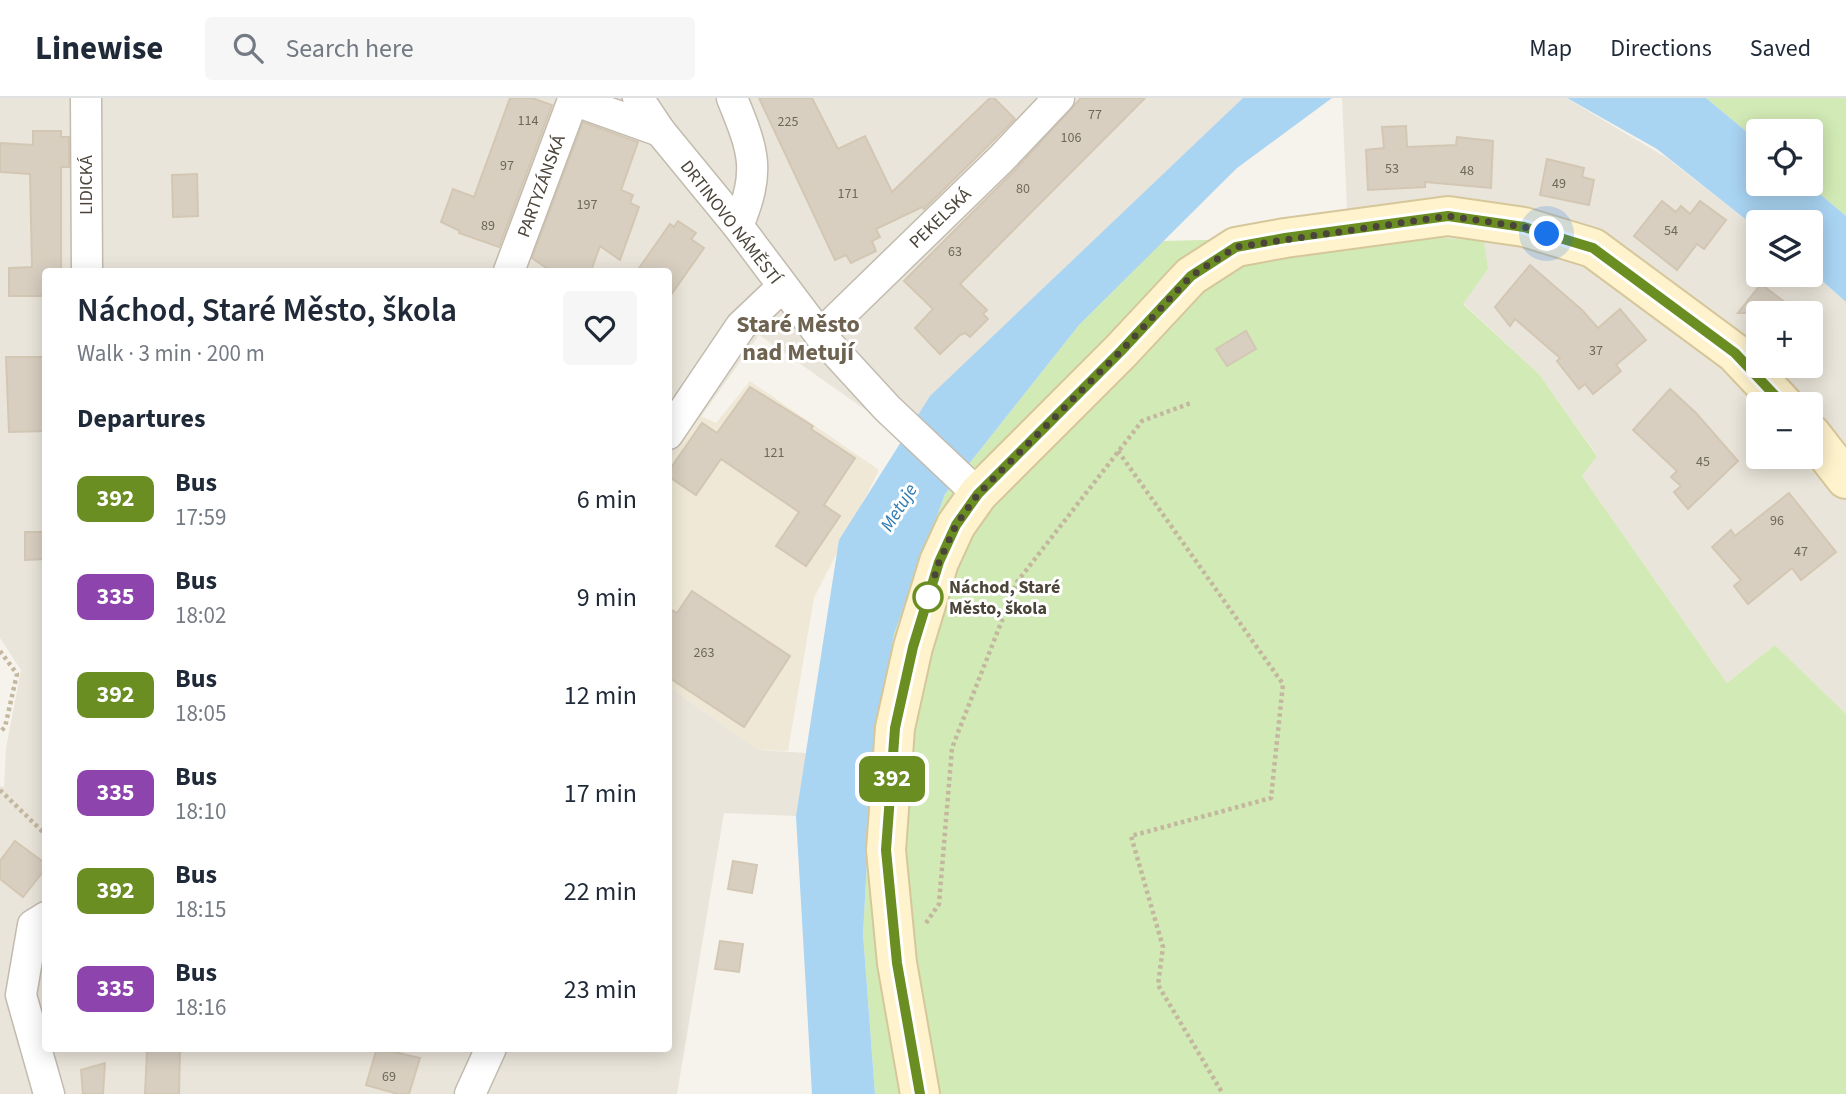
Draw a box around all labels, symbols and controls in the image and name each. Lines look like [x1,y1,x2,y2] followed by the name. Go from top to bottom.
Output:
[205,17,695,80] search box
[35,25,163,72] text: Linewise
[229,29,267,67] icon: search
[285,30,414,67] text: Search here
[1529,31,1572,66] text: Map
[1610,31,1712,66] text: Directions
[1750,31,1811,66] text: Saved
[1088,105,1102,125] house number: 77
[518,111,538,131] house number: 114
[778,112,798,132] house number: 225
[1746,119,1823,469] map controls
[1746,119,1823,196] button: locate
[1061,128,1081,148] house number: 106
[511,131,572,241] street label: PARTYZÁNSKÁ
[74,155,99,215] street label: LIDICKÁ
[674,155,788,291] street label: DRTINOVO NÁMĚSTÍ
[500,156,514,176] house number: 97
[1385,159,1399,179] house number: 53
[1460,161,1474,181] house number: 48
[1552,174,1566,194] house number: 49
[1016,179,1030,199] house number: 80
[904,182,977,254] street label: PEKELSKÁ
[838,184,858,204] house number: 171
[577,195,597,215] house number: 197
[1746,210,1823,287] button: layers
[481,216,495,236] house number: 89
[1529,216,1564,251] your location
[1664,221,1678,241] house number: 54
[948,242,962,262] house number: 63
[77,287,457,334] text: Náchod, Staré Město, škola
[563,291,637,365] button: heart
[1746,301,1823,378] button: +
[736,307,860,370] district label: Staré Město nad Metují
[77,337,265,370] text: Walk · 3 min · 200 m
[1589,341,1603,361] house number: 37
[1746,392,1823,469] button: −
[77,400,205,437] text: Departures
[764,443,784,463] house number: 121
[1696,452,1710,472] house number: 45
[175,464,217,501] text: Bus
[874,479,924,537] water label: Metuje
[96,481,135,516] text: 392
[577,481,637,518] text: 6 min
[175,501,226,534] text: 17:59
[1770,511,1784,531] house number: 96
[1794,542,1808,562] house number: 47
[175,562,217,599] text: Bus
[949,575,1060,621] place label: Náchod, Staré Město, škola
[96,579,135,614] text: 335
[577,579,637,616] text: 9 min
[913,582,943,612] marker: Náchod, Staré Město, škola
[175,599,226,632] text: 18:02
[694,643,714,663] house number: 263
[175,660,217,697] text: Bus
[96,677,135,712] text: 392
[564,677,637,714] text: 12 min
[175,697,226,730] text: 18:05
[852,756,932,802] line badge: 392
[175,758,217,795] text: Bus
[873,761,911,796] text: 392
[96,775,135,810] text: 335
[564,775,637,812] text: 17 min
[175,795,226,828] text: 18:10
[175,856,217,893] text: Bus
[96,873,135,908] text: 392
[564,873,637,910] text: 22 min
[175,893,226,926] text: 18:15
[175,954,217,991] text: Bus
[96,971,135,1006] text: 335
[564,971,637,1008] text: 23 min
[175,991,226,1024] text: 18:16
[382,1067,396,1087] house number: 69

